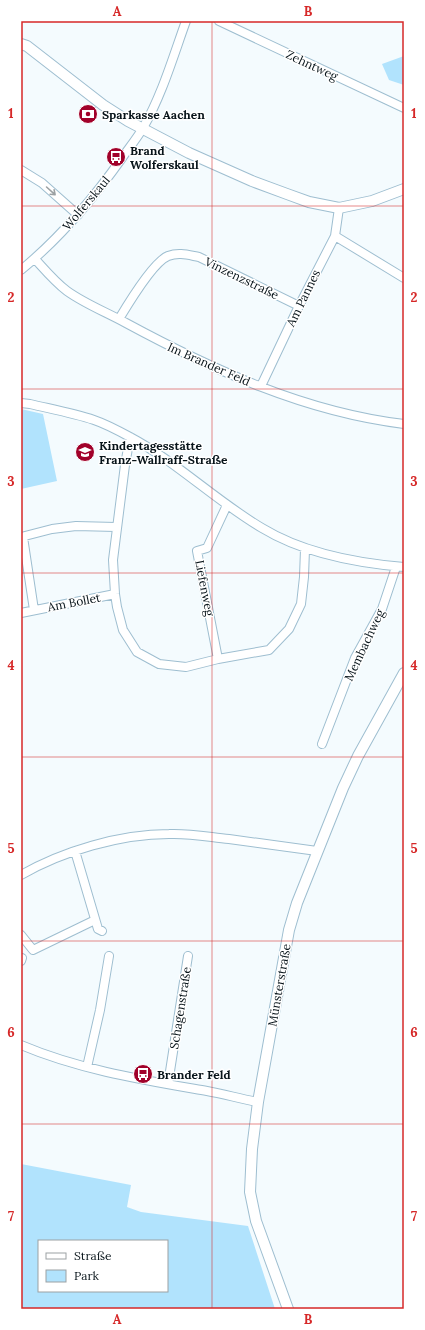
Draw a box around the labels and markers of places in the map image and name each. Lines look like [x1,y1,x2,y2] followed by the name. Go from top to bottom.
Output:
[77,103,99,125] bank icon: Sparkasse Aachen
[102,107,205,122] place label: Sparkasse Aachen
[130,143,199,172] place label: Brand Wolferskaul
[105,146,127,168] bus stop icon: Brand Wolferskaul
[99,438,228,467] place label: Kindertagesstätte Franz-Wallraff-Straße
[74,441,96,463] school or university icon: Kindertagesstätte Franz-Wallraff-Straße
[132,1063,154,1085] bus stop icon: Brander Feld
[157,1067,231,1082] place label: Brander Feld

